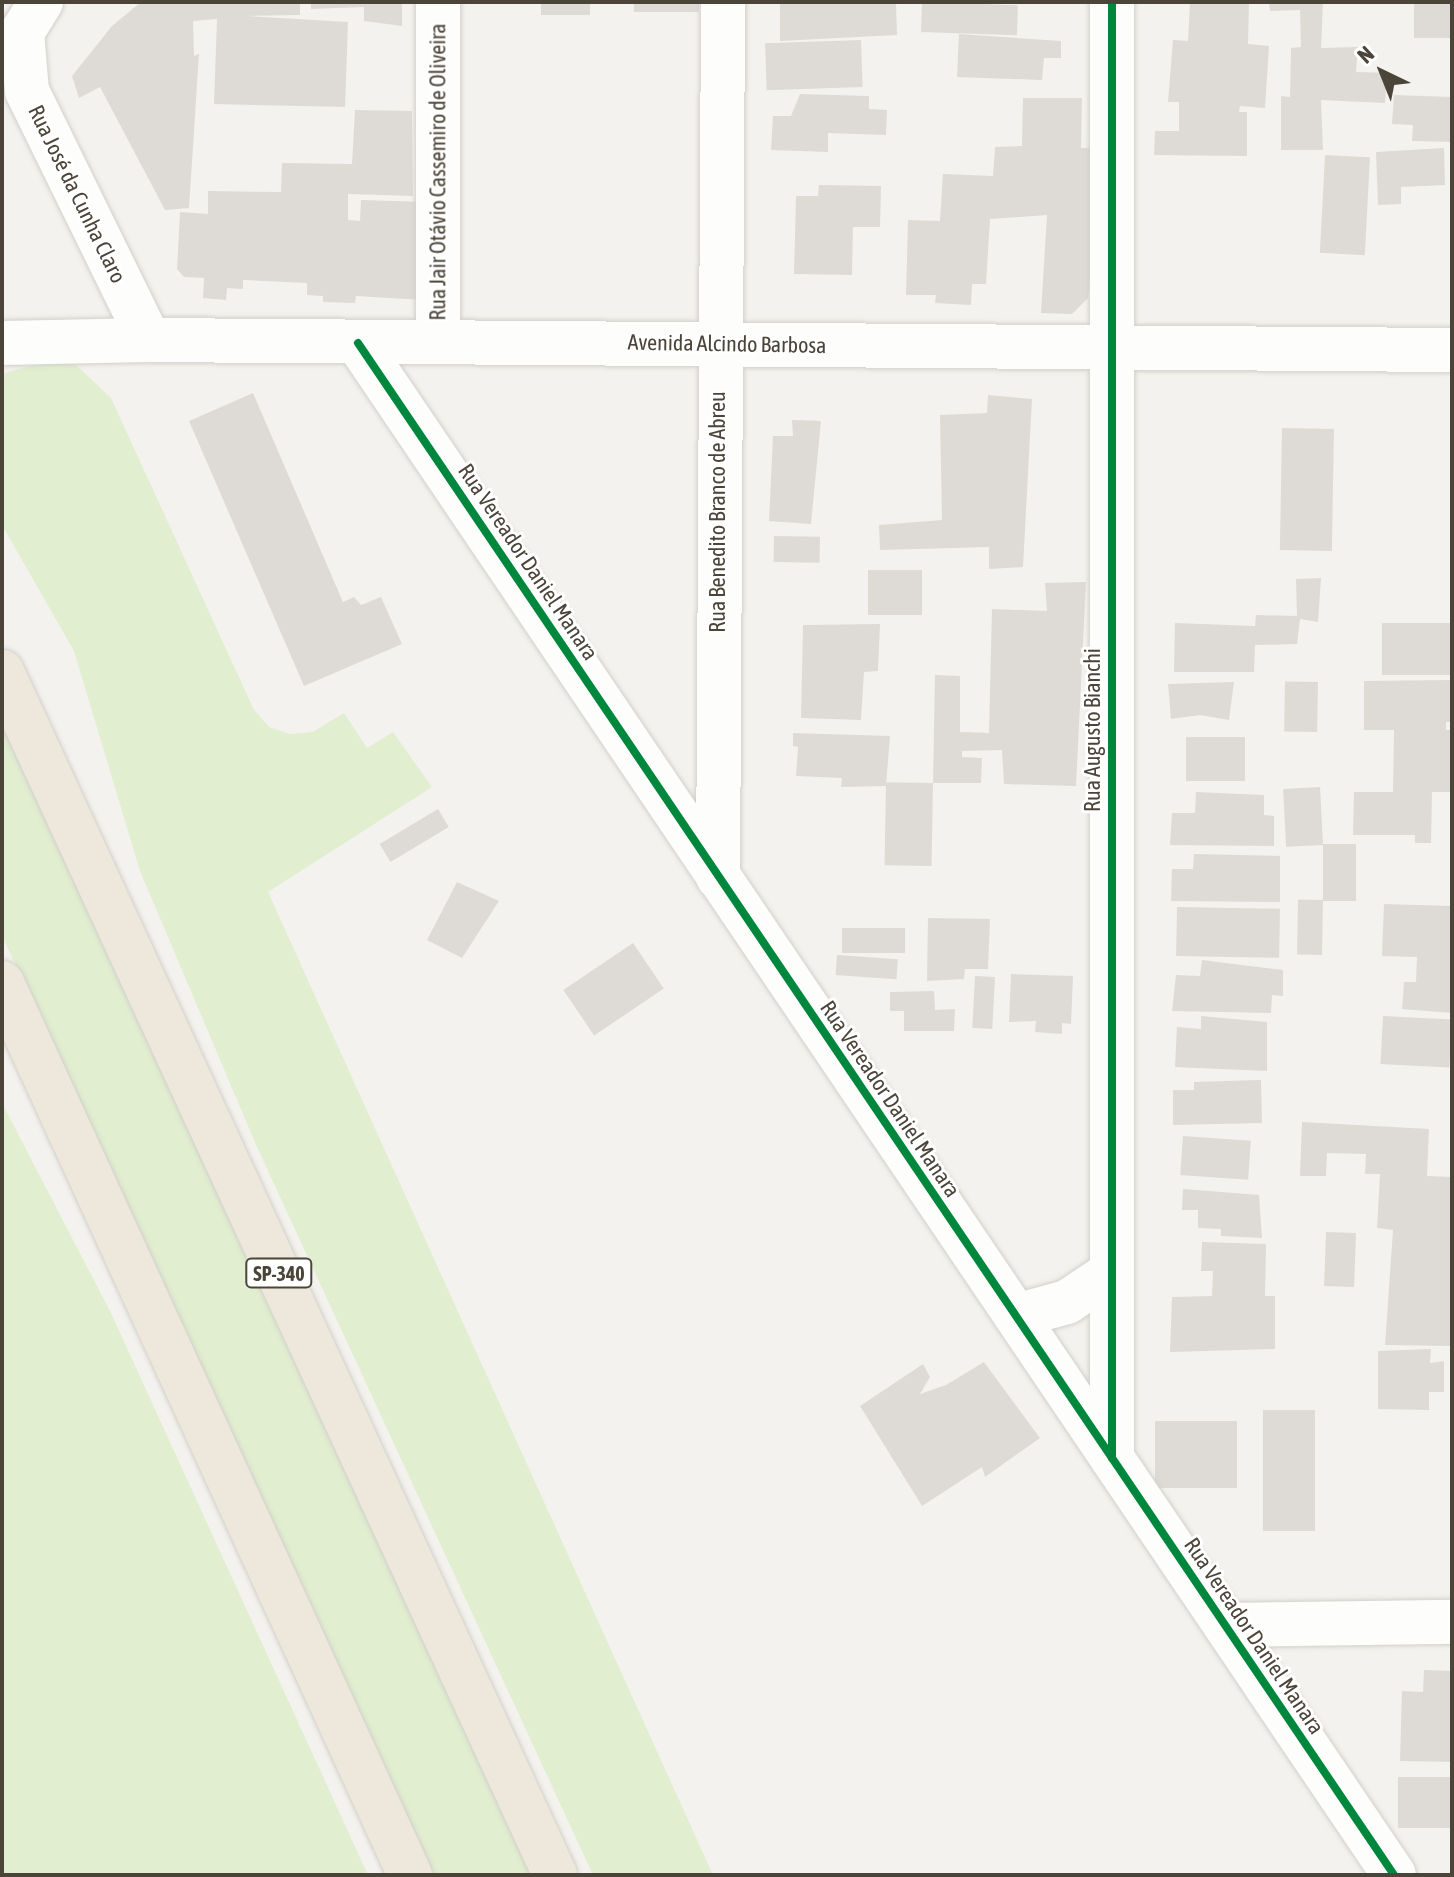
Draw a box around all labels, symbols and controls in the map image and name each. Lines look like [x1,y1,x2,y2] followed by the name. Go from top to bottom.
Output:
[425,23,451,321] street label: Rua Jair Otávio Cassemiro de Oliveira
[1342,32,1422,112] north arrow
[1352,41,1379,68] text: N
[22,101,132,287] street label: Rua José da Cunha Claro
[627,329,827,359] street label: Avenida Alcindo Barbosa
[705,391,731,633] street label: Rua Benedito Branco de Abreu
[452,459,604,665] street label: Rua Vereador Daniel Manara
[1080,648,1106,812] street label: Rua Augusto Bianchi
[814,996,966,1202] street label: Rua Vereador Daniel Manara
[245,1257,313,1289] road number: SP-340
[1178,1533,1330,1739] street label: Rua Vereador Daniel Manara

